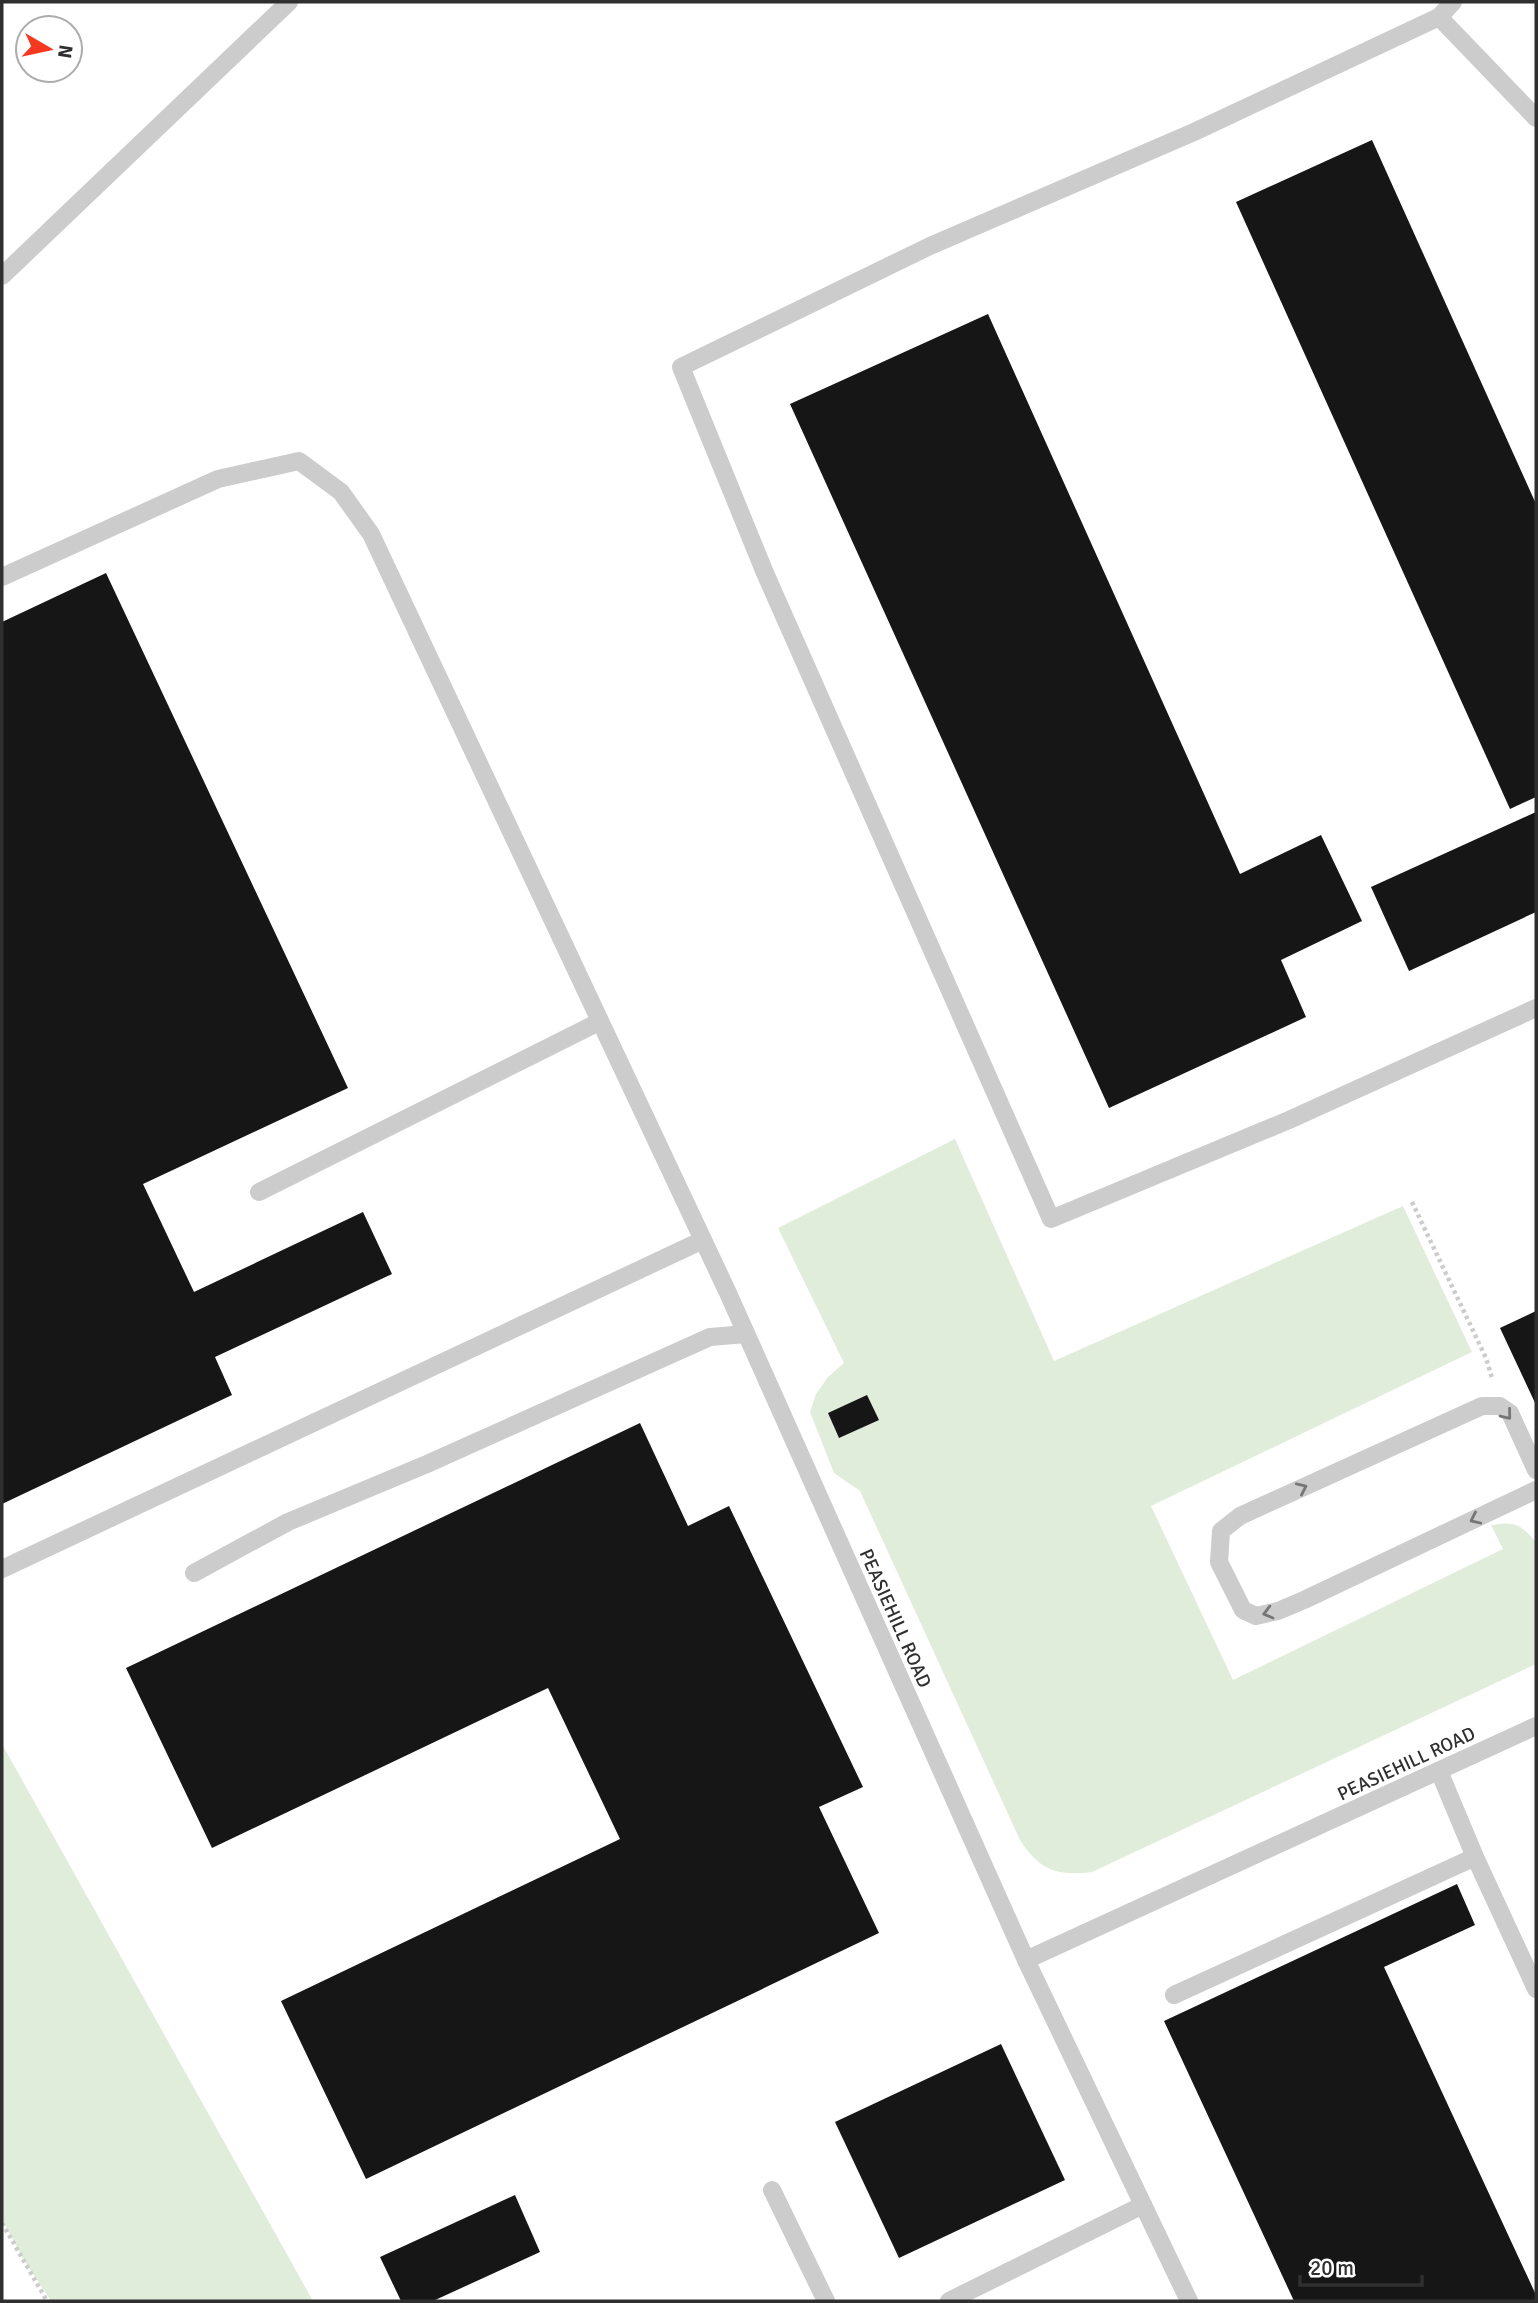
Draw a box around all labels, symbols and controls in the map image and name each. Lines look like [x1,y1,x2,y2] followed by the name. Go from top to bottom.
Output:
[14,14,84,84] north arrow
[52,43,78,60] text: N
[1499,1407,1512,1420] one-way arrow
[1295,1482,1308,1496] one-way arrow
[1470,1511,1482,1525] one-way arrow
[854,1545,936,1692] street label: PEASIEHILL ROAD
[1262,1605,1274,1619] one-way arrow
[1334,1721,1479,1806] street label: PEASIEHILL ROAD
[1300,2244,1422,2288] scale bar
[1310,2255,1354,2281] text: 20 m

